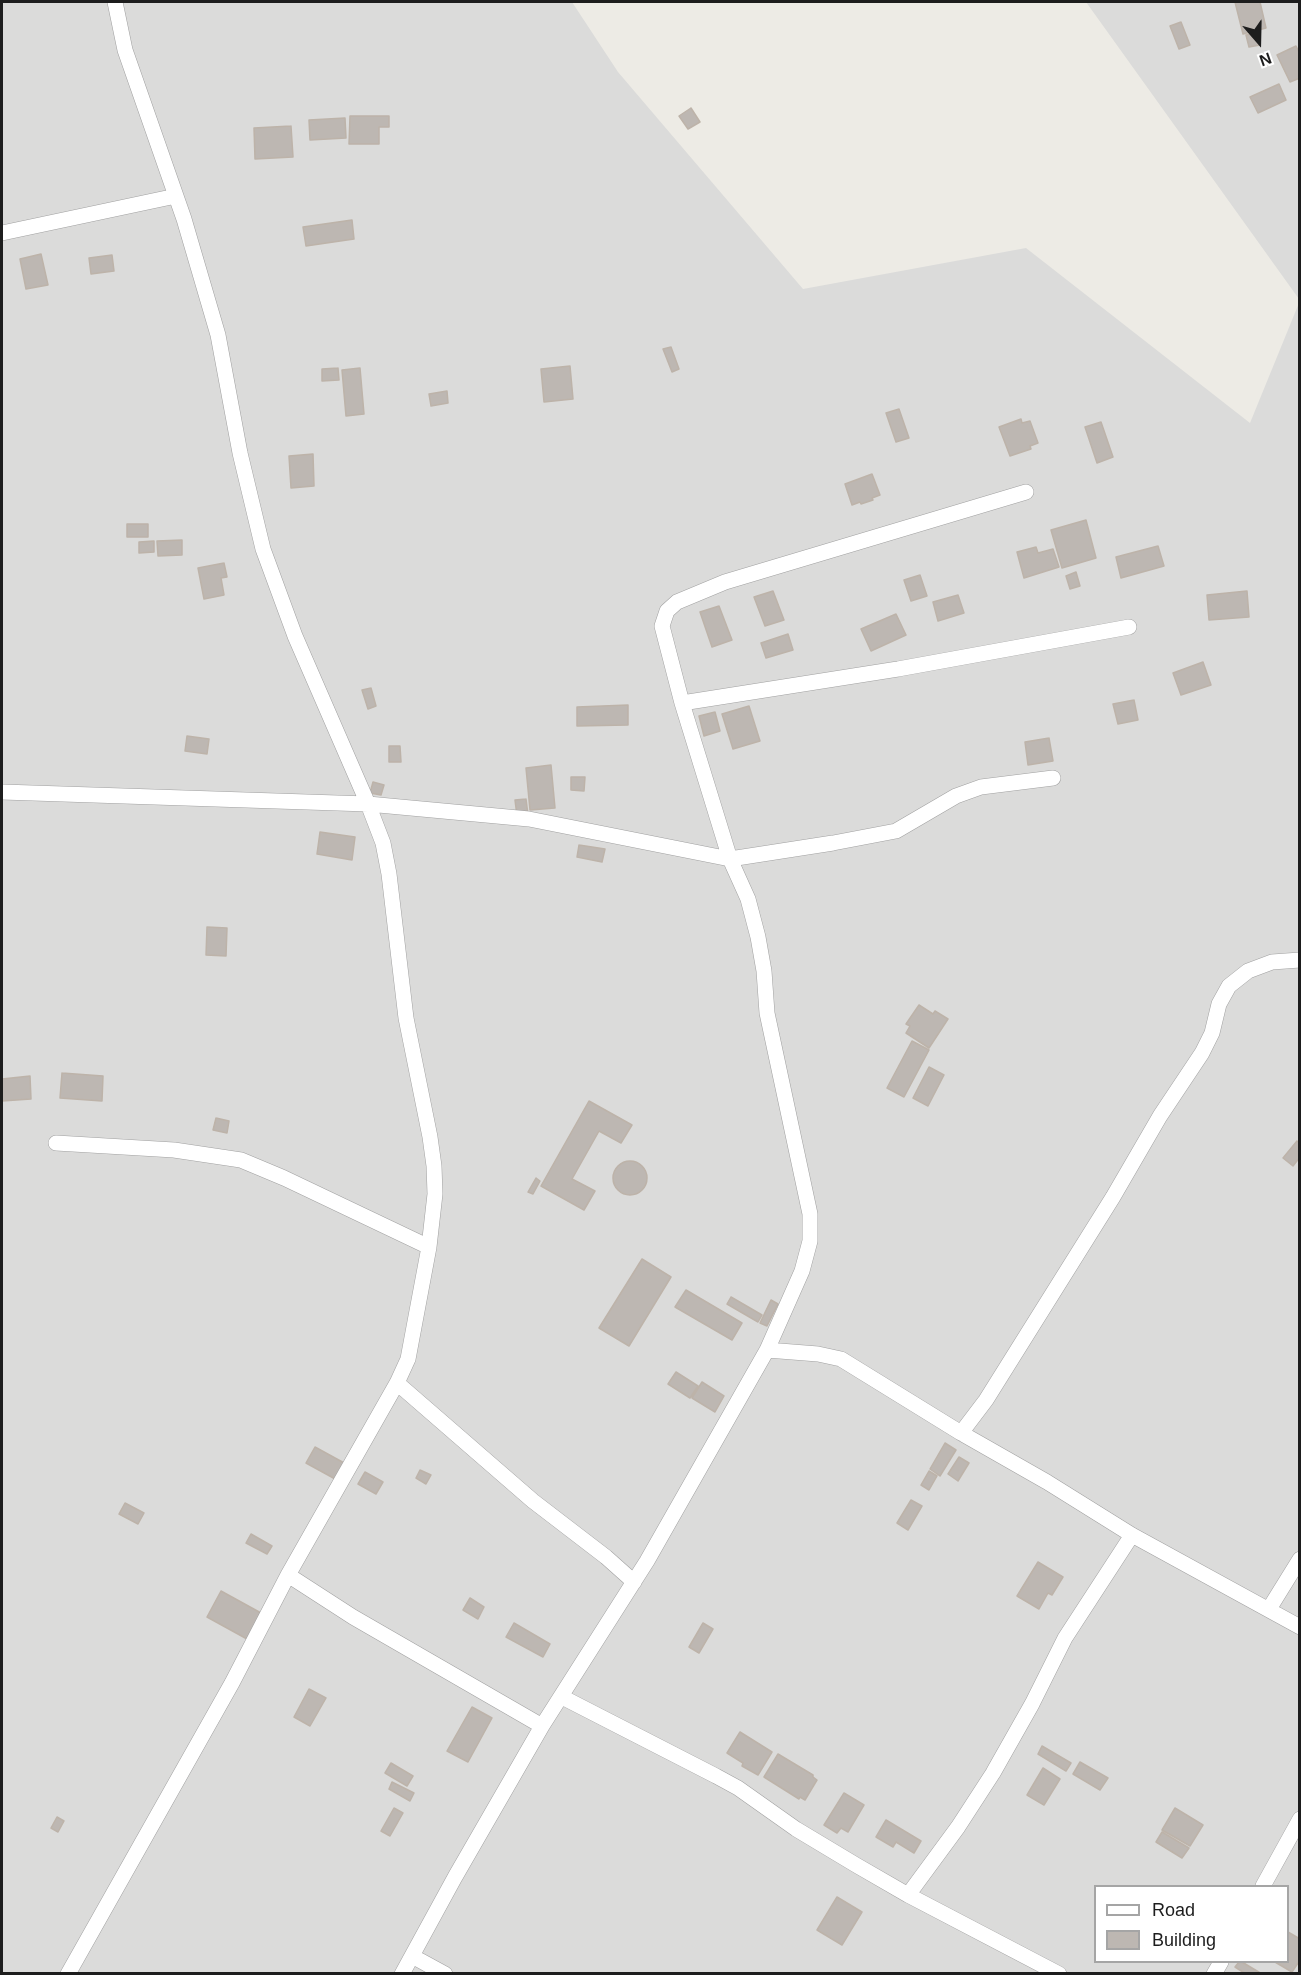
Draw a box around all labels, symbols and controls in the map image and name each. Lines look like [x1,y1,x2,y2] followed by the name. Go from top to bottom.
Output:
[1229,12,1289,72] north arrow
[1257,49,1274,69] text: N
[1094,1885,1289,1963] legend
[1152,1900,1195,1920] text: Road
[1152,1930,1216,1950] text: Building

